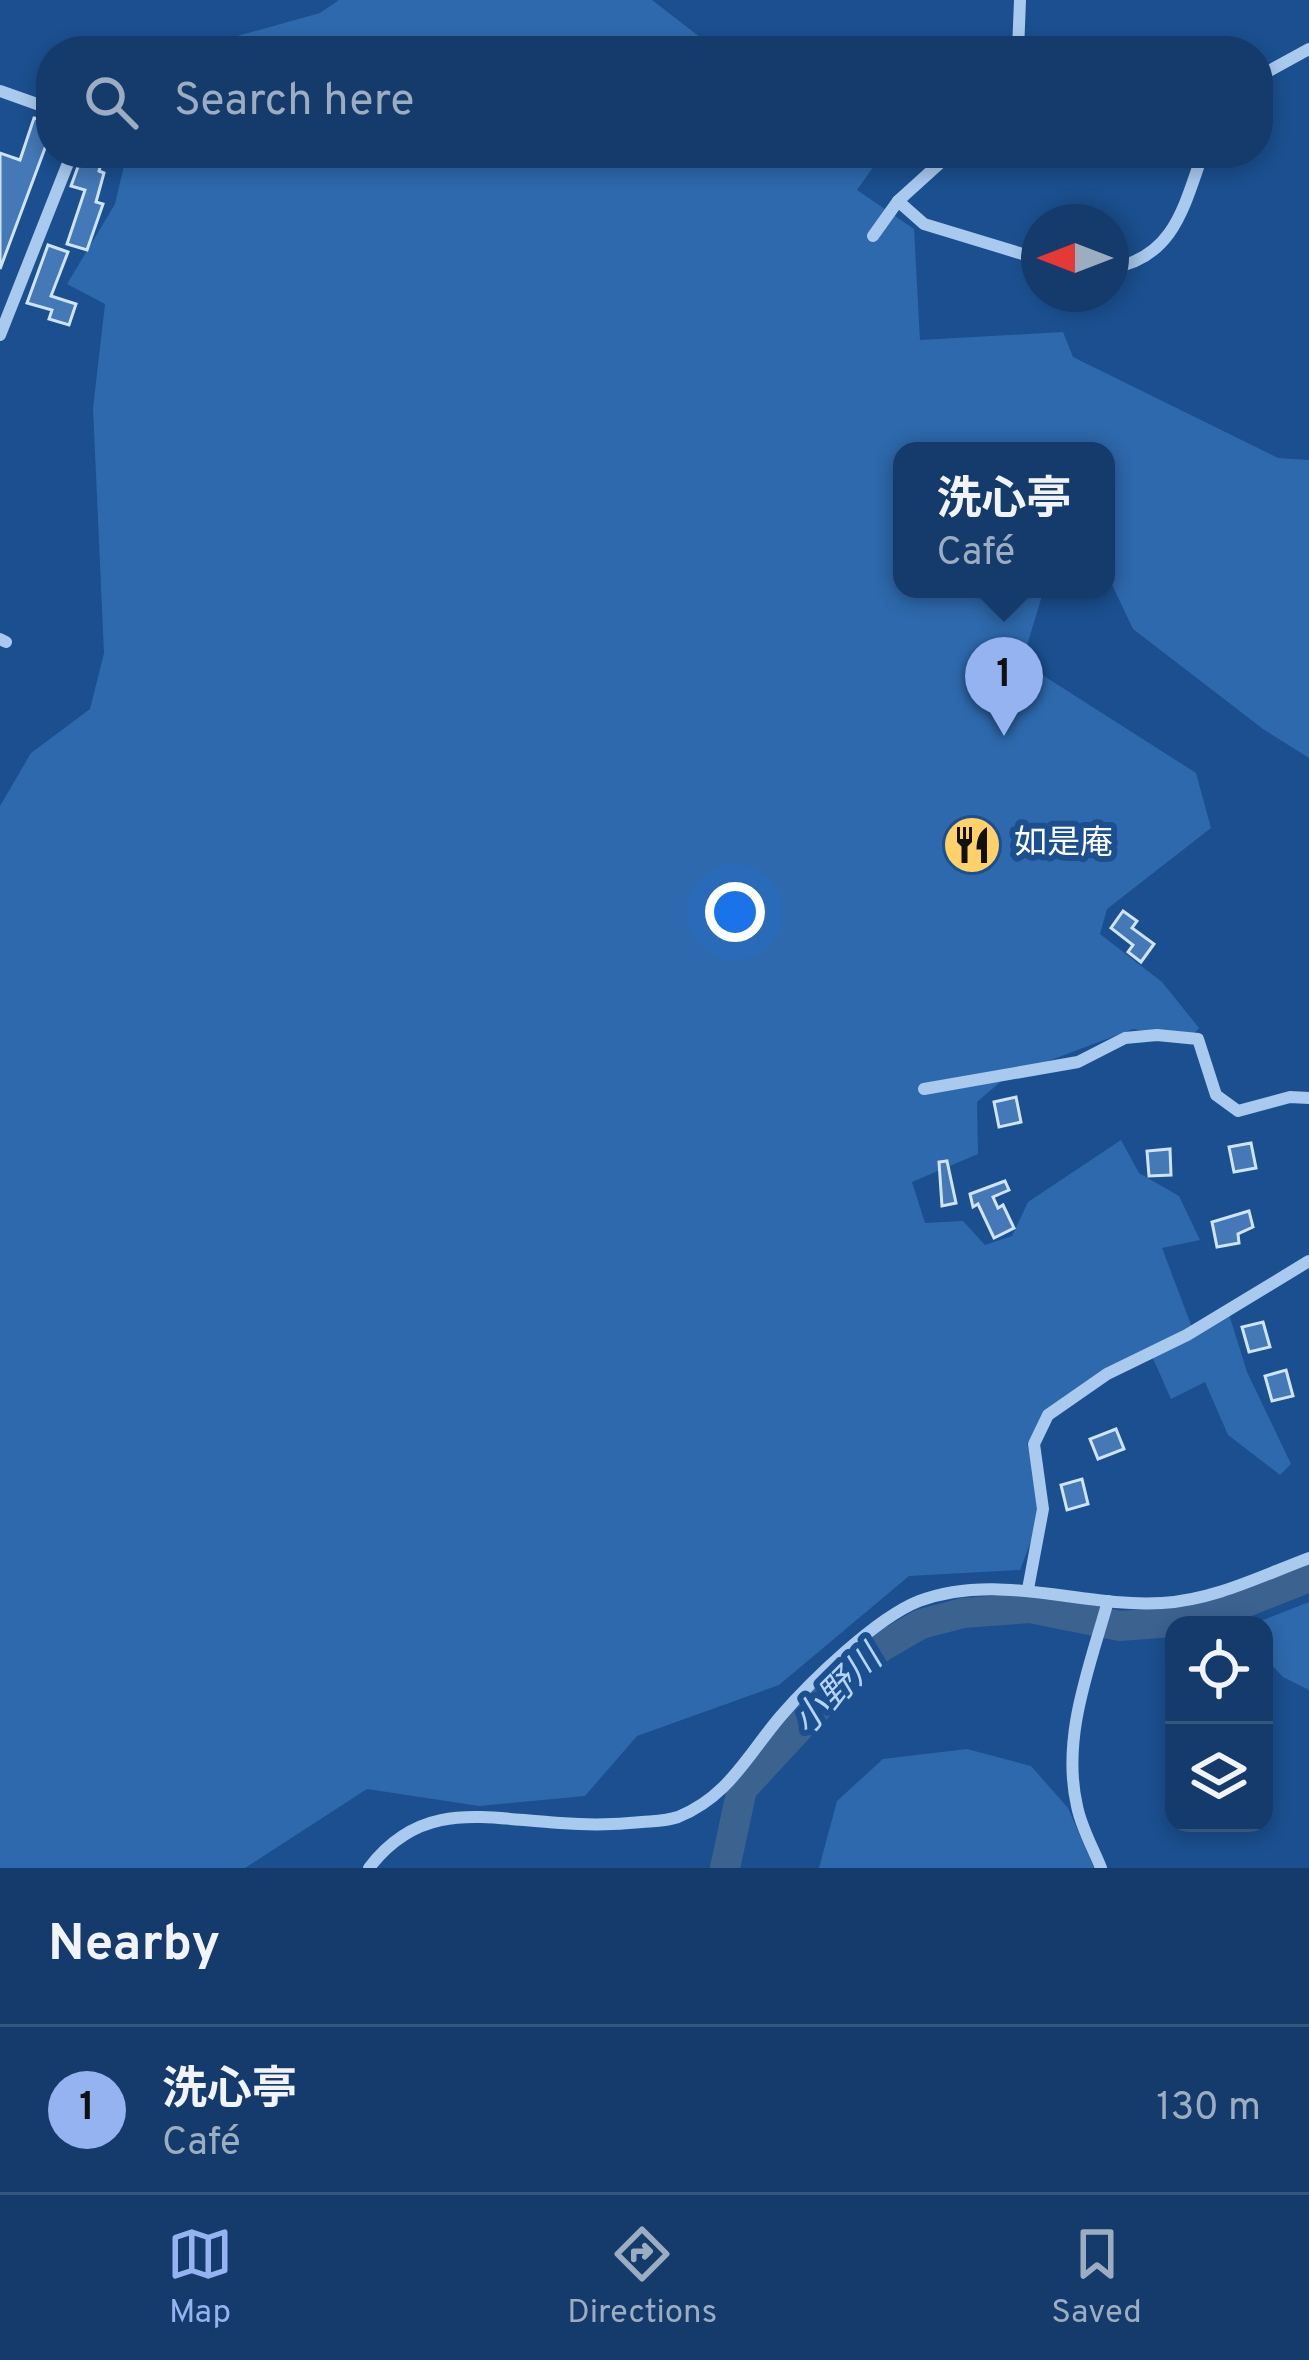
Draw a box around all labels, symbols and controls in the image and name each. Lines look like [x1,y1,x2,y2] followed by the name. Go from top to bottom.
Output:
[36,36,1273,168] search box
[78,69,144,135] icon: search
[174,74,414,131] text: Search here
[1021,204,1129,312] north arrow
[893,442,1115,598] popup
[936,473,1072,530] text: 洗心亭
[936,530,1015,579] text: Café
[965,637,1043,736] pin: 1
[941,814,1003,876] restaurant icon: 如是庵
[1014,824,1113,866] place label: 如是庵
[705,882,765,942] your location
[1165,1616,1273,1832] map controls
[1165,1616,1273,1724] button: locate
[785,1635,896,1746] water label: 小野川
[1165,1724,1273,1832] button: layers
[48,1914,220,1979] text: Nearby
[162,2063,297,2120] text: 洗心亭
[79,2085,95,2134] text: 1
[1156,2085,1261,2134] text: 130 m
[162,2120,241,2169] text: Café
[167,2221,233,2335] tab: Map
[567,2221,717,2335] tab: Directions
[1051,2221,1142,2335] tab: Saved

